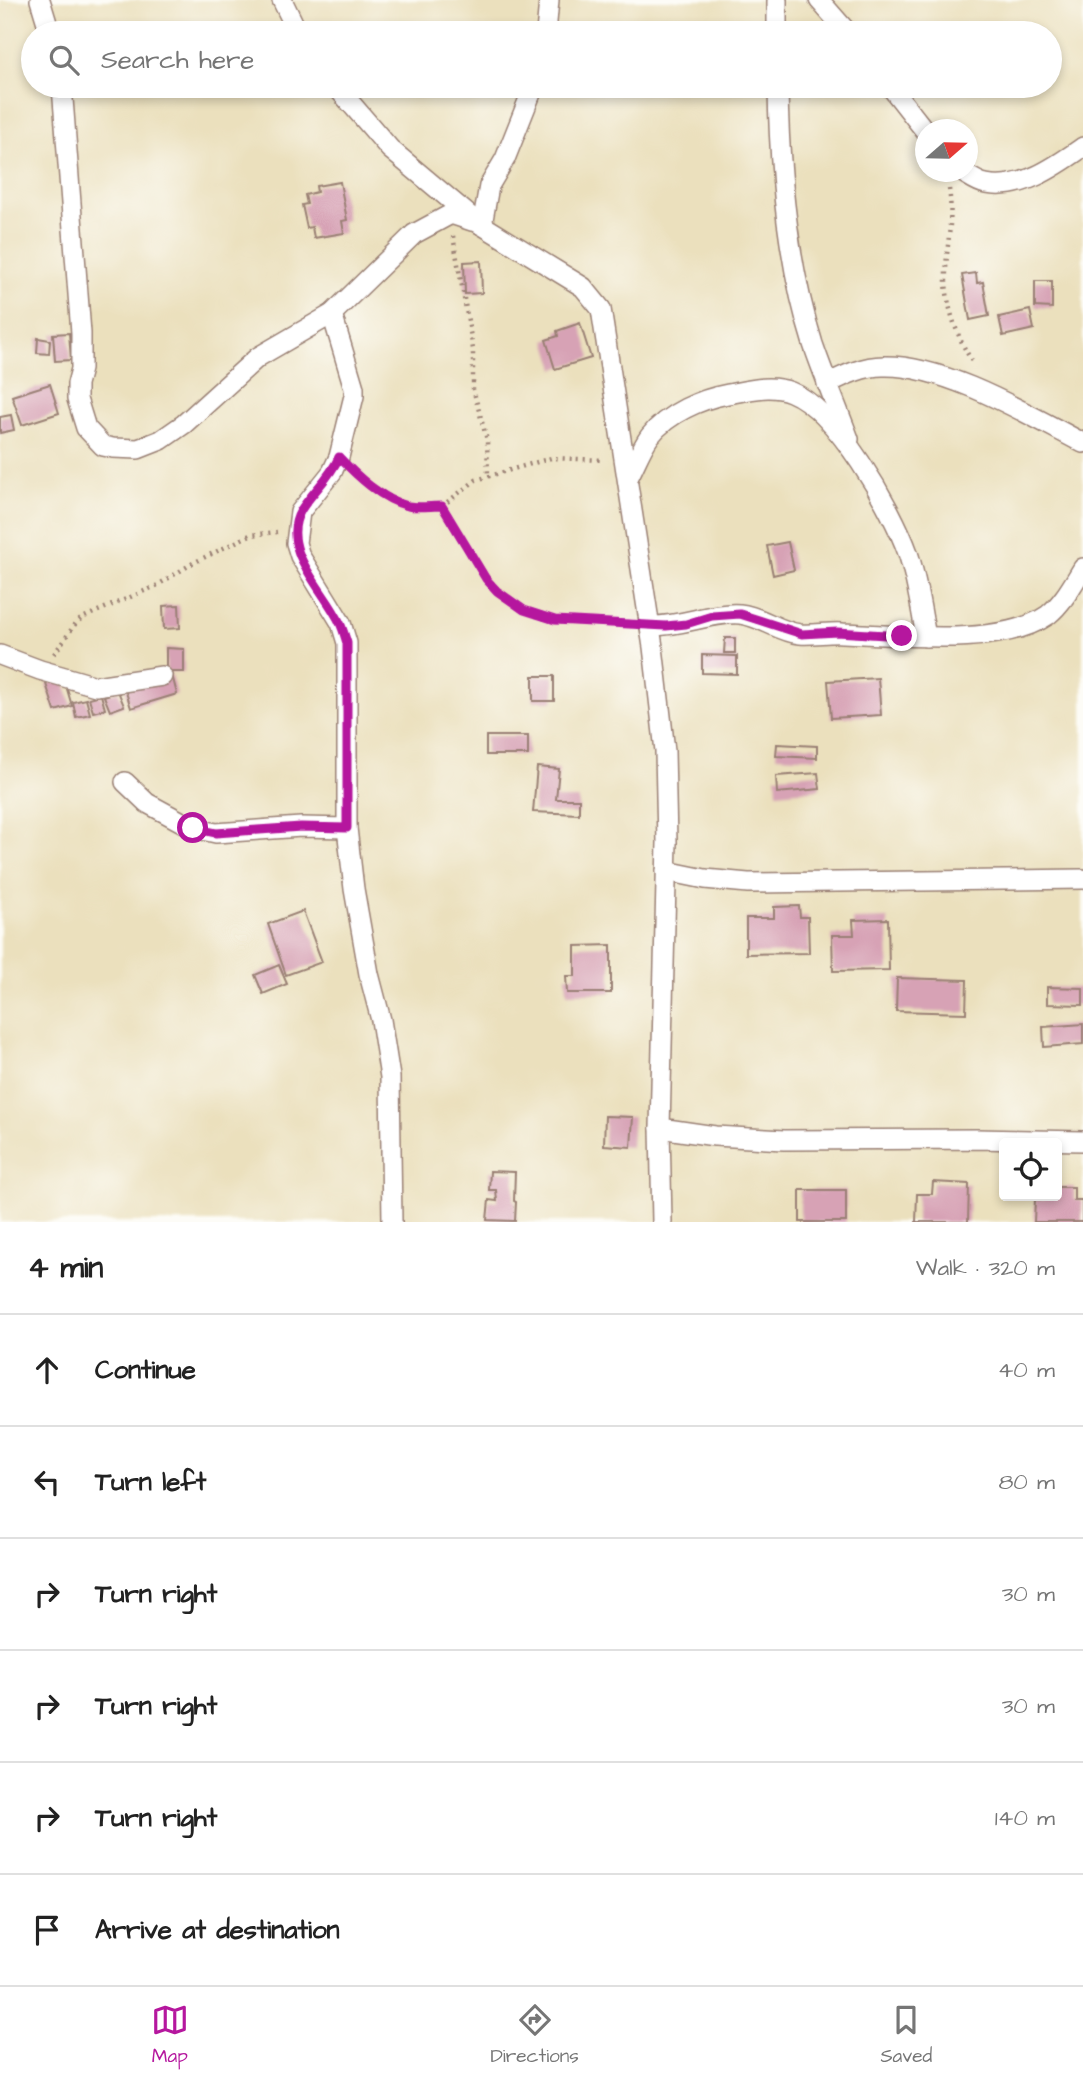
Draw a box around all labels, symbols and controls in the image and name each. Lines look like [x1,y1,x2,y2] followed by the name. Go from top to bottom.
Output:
[21,21,1062,98] search box
[45,41,83,79] icon: search
[101,42,254,78] text: Search here
[915,119,978,182] north arrow
[886,620,917,651] route end
[177,812,208,843] route start
[999,1138,1062,1201] map controls
[999,1138,1062,1201] button: locate
[28,1247,103,1289] text: 4 min
[916,1252,1055,1284] text: Walk · 320 m
[28,1351,66,1389] icon: ahead
[95,1352,196,1388] text: Continue
[998,1354,1055,1386] text: 40 m
[28,1463,66,1501] icon: left
[95,1464,206,1500] text: Turn left
[998,1466,1055,1498] text: 80 m
[28,1575,66,1613] icon: right
[95,1576,217,1612] text: Turn right
[1002,1578,1055,1610] text: 30 m
[28,1687,66,1725] icon: right
[95,1688,217,1724] text: Turn right
[1002,1690,1055,1722] text: 30 m
[28,1799,66,1837] icon: right
[95,1800,217,1836] text: Turn right
[995,1802,1055,1834] text: 140 m
[28,1911,66,1949] icon: arrive
[95,1912,340,1948] text: Arrive at destination
[151,2001,189,2070] tab: Map
[490,2001,579,2070] tab: Directions
[880,2001,932,2070] tab: Saved

